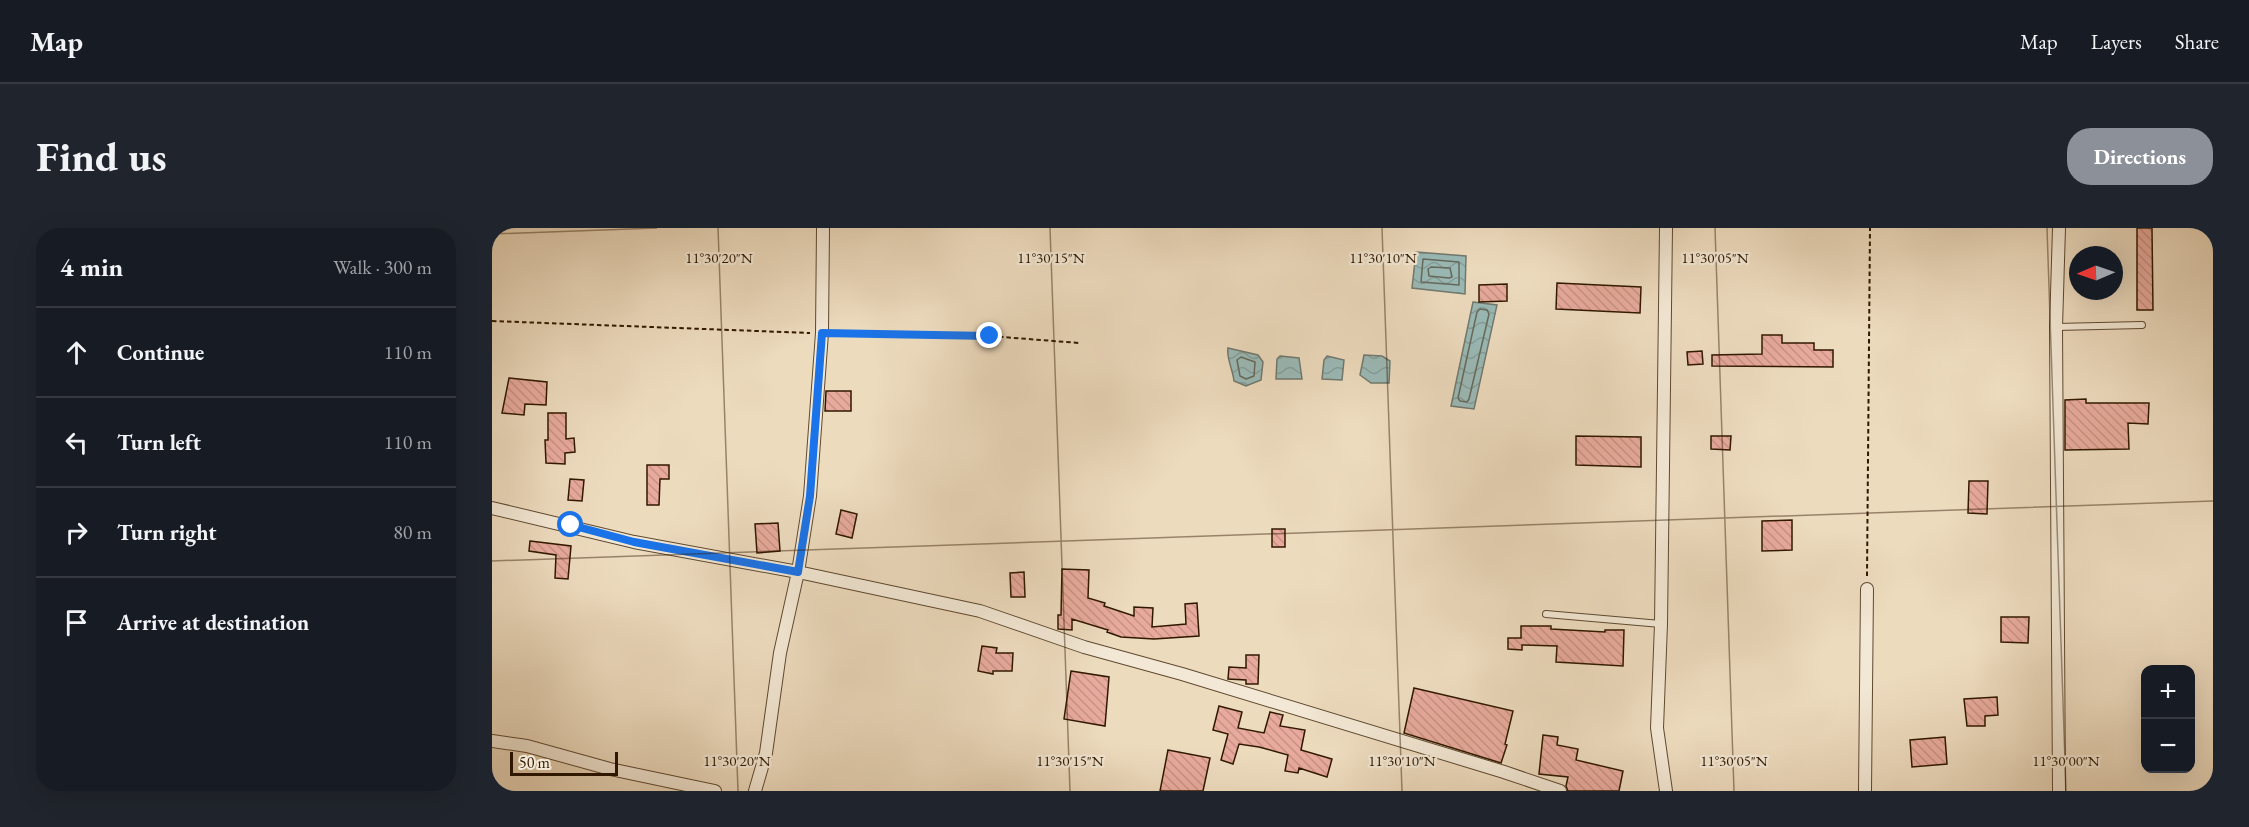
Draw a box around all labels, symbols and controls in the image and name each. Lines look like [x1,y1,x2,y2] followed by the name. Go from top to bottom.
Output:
[30,23,83,59] text: Map
[2020,28,2058,55] text: Map
[2091,28,2142,55] text: Layers
[2175,28,2219,55] text: Share
[2067,128,2213,185] button: Directions
[36,129,167,184] text: Find us
[2069,246,2123,300] north arrow
[685,248,753,267] text: 11°30'20"N
[1017,248,1085,267] text: 11°30'15"N
[1349,248,1417,267] text: 11°30'10"N
[1681,248,1749,267] text: 11°30'05"N
[60,250,123,284] text: 4 min
[333,254,432,280] text: Walk · 300 m
[976,322,1002,348] route end
[60,336,93,369] icon: ahead
[117,338,204,367] text: Continue
[384,339,432,365] text: 110 m
[60,426,93,459] icon: left
[117,428,201,457] text: Turn left
[384,429,432,455] text: 110 m
[557,511,583,537] route start
[60,516,93,549] icon: right
[117,518,216,547] text: Turn right
[393,519,432,545] text: 80 m
[60,606,93,639] icon: arrive
[117,608,309,637] text: Arrive at destination
[2141,665,2195,773] map controls
[2141,665,2195,719] button: +
[2141,719,2195,773] button: −
[510,749,618,776] scale bar
[703,751,771,770] text: 11°30'20"N
[1036,751,1104,770] text: 11°30'15"N
[1368,751,1436,770] text: 11°30'10"N
[1700,751,1768,770] text: 11°30'05"N
[2032,751,2100,770] text: 11°30'00"N
[519,752,550,773] text: 50 m

